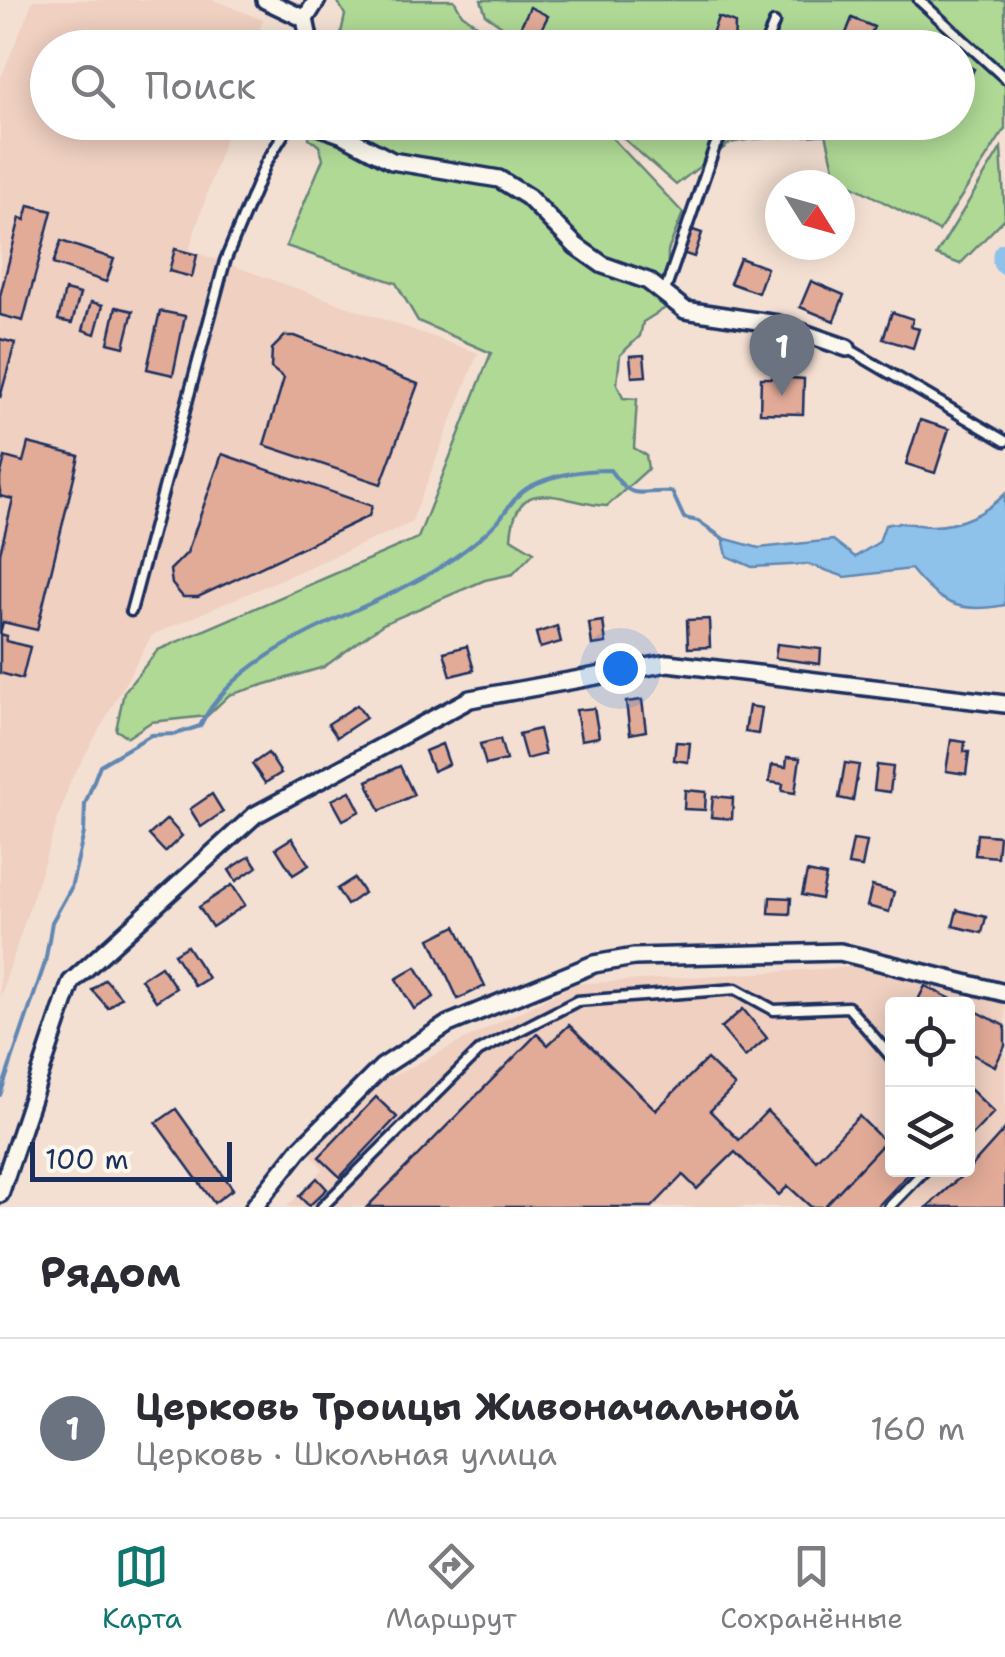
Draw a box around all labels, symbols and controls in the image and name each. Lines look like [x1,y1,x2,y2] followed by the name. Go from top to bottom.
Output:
[30,30,975,140] search box
[65,58,120,113] icon: search
[145,60,256,111] text: Поиск
[765,170,855,260] north arrow
[750,314,814,396] pin: 1
[595,643,646,694] your location
[885,997,975,1177] map controls
[885,997,975,1087] button: locate
[885,1087,975,1177] button: layers
[30,1137,232,1182] scale bar
[45,1140,129,1178] text: 100 m
[40,1244,181,1300] text: Рядом
[135,1381,800,1432] text: Церковь Троицы Живоначальной
[65,1407,80,1450] text: 1
[870,1407,965,1450] text: 160 m
[135,1432,557,1475] text: Церковь · Школьная улица
[102,1539,182,1637] tab: Карта
[386,1539,516,1637] tab: Маршрут
[720,1539,903,1637] tab: Сохранённые

